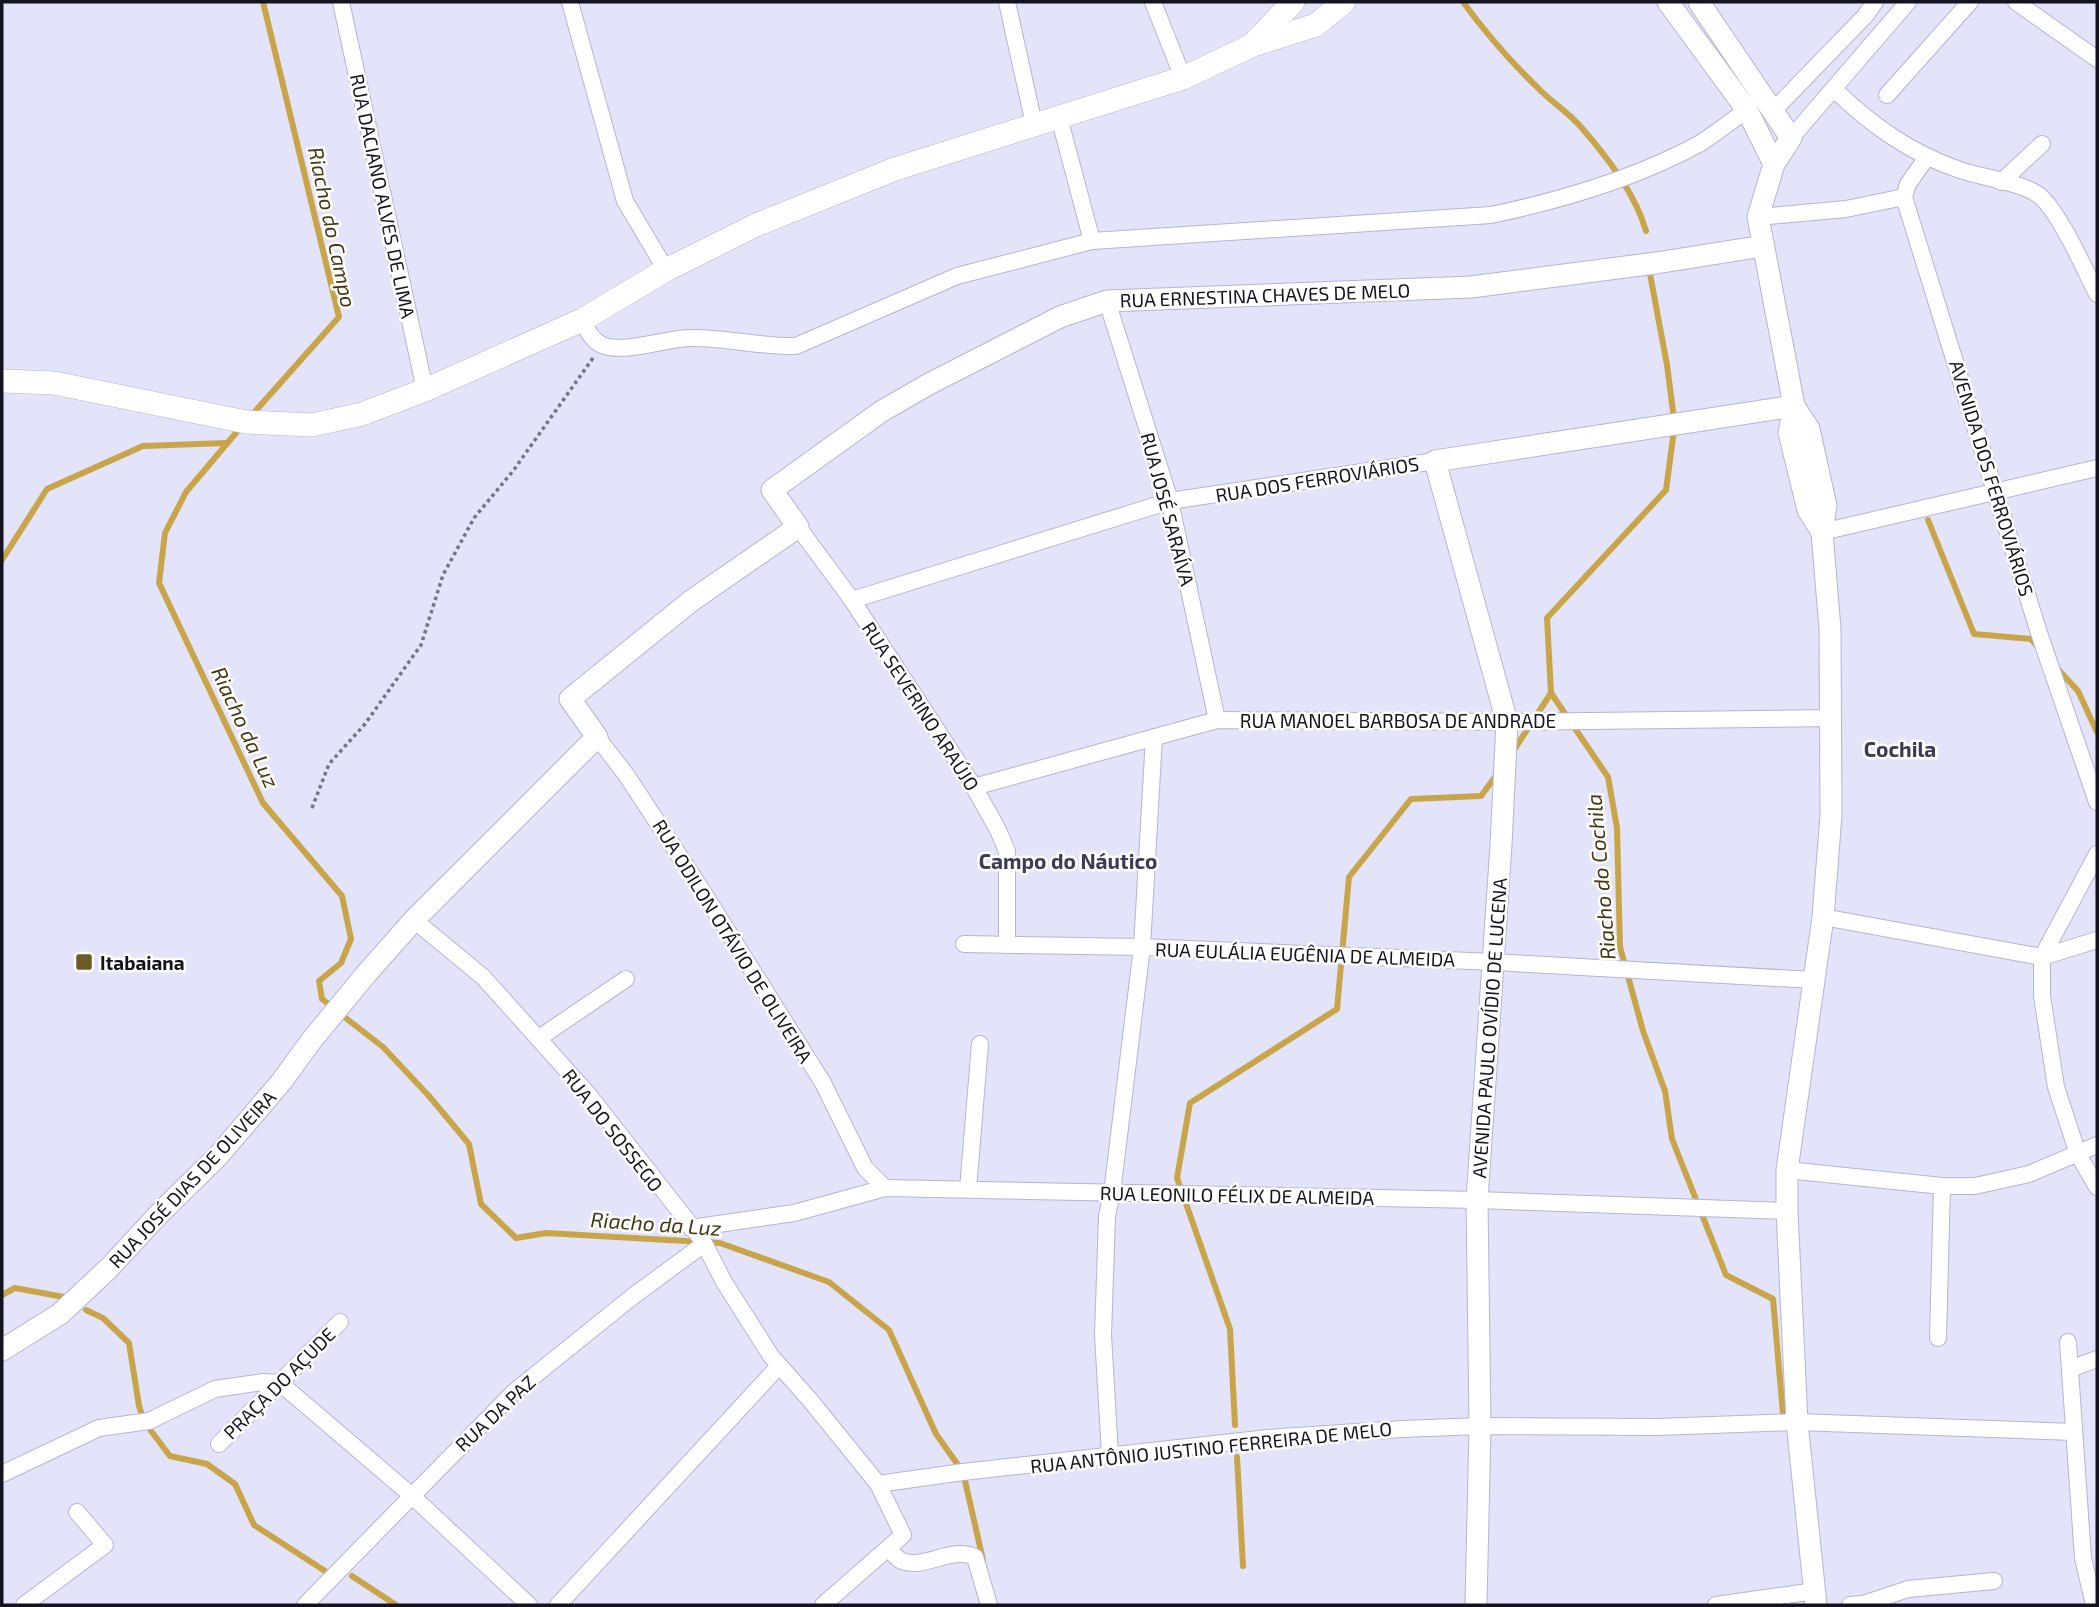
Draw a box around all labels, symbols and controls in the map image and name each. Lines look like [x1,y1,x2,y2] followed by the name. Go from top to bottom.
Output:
[346,72,420,321] street label: RUA DACIANO ALVES DE LIMA
[304,144,362,310] water label: Riacho do Campo
[1119,278,1411,312] street label: RUA ERNESTINA CHAVES DE MELO
[1945,357,2039,599] street label: AVENIDA DOS FERROVIÁRIOS
[1136,430,1200,588] street label: RUA JOSÉ SARAÍVA
[1214,452,1420,506] street label: RUA DOS FERROVIÁRIOS
[858,617,984,795] street label: RUA SEVERINO ARAÚJO
[207,662,285,792] water label: Riacho da Luz
[1240,709,1556,732] street label: RUA MANOEL BARBOSA DE ANDRADE
[1864,736,1936,761] district label: Cochila
[1580,793,1620,961] water label: Riacho do Cochila
[648,815,818,1067] street label: RUA ODILON OTÁVIO DE OLIVEIRA
[979,848,1157,873] district label: Campo do Náutico
[1467,877,1511,1179] street label: AVENIDA PAULO OVÍDIO DE LUCENA
[1155,937,1456,971] street label: RUA EULÁLIA EUGÊNIA DE ALMEIDA
[100,951,185,974] place label: Itabaiana
[74,952,94,972] marker: Itabaiana
[558,1064,668,1196] street label: RUA DO SOSSEGO
[104,1085,280,1272] street label: RUA JOSÉ DIAS DE OLIVEIRA
[1100,1181,1375,1209] street label: RUA LEONILO FÉLIX DE ALMEIDA
[590,1206,723,1240] water label: Riacho da Luz
[218,1322,340,1444] street label: PRAÇA DO AÇUDE
[450,1370,540,1456] street label: RUA DA PAZ
[1029,1417,1393,1477] street label: RUA ANTÔNIO JUSTINO FERREIRA DE MELO

